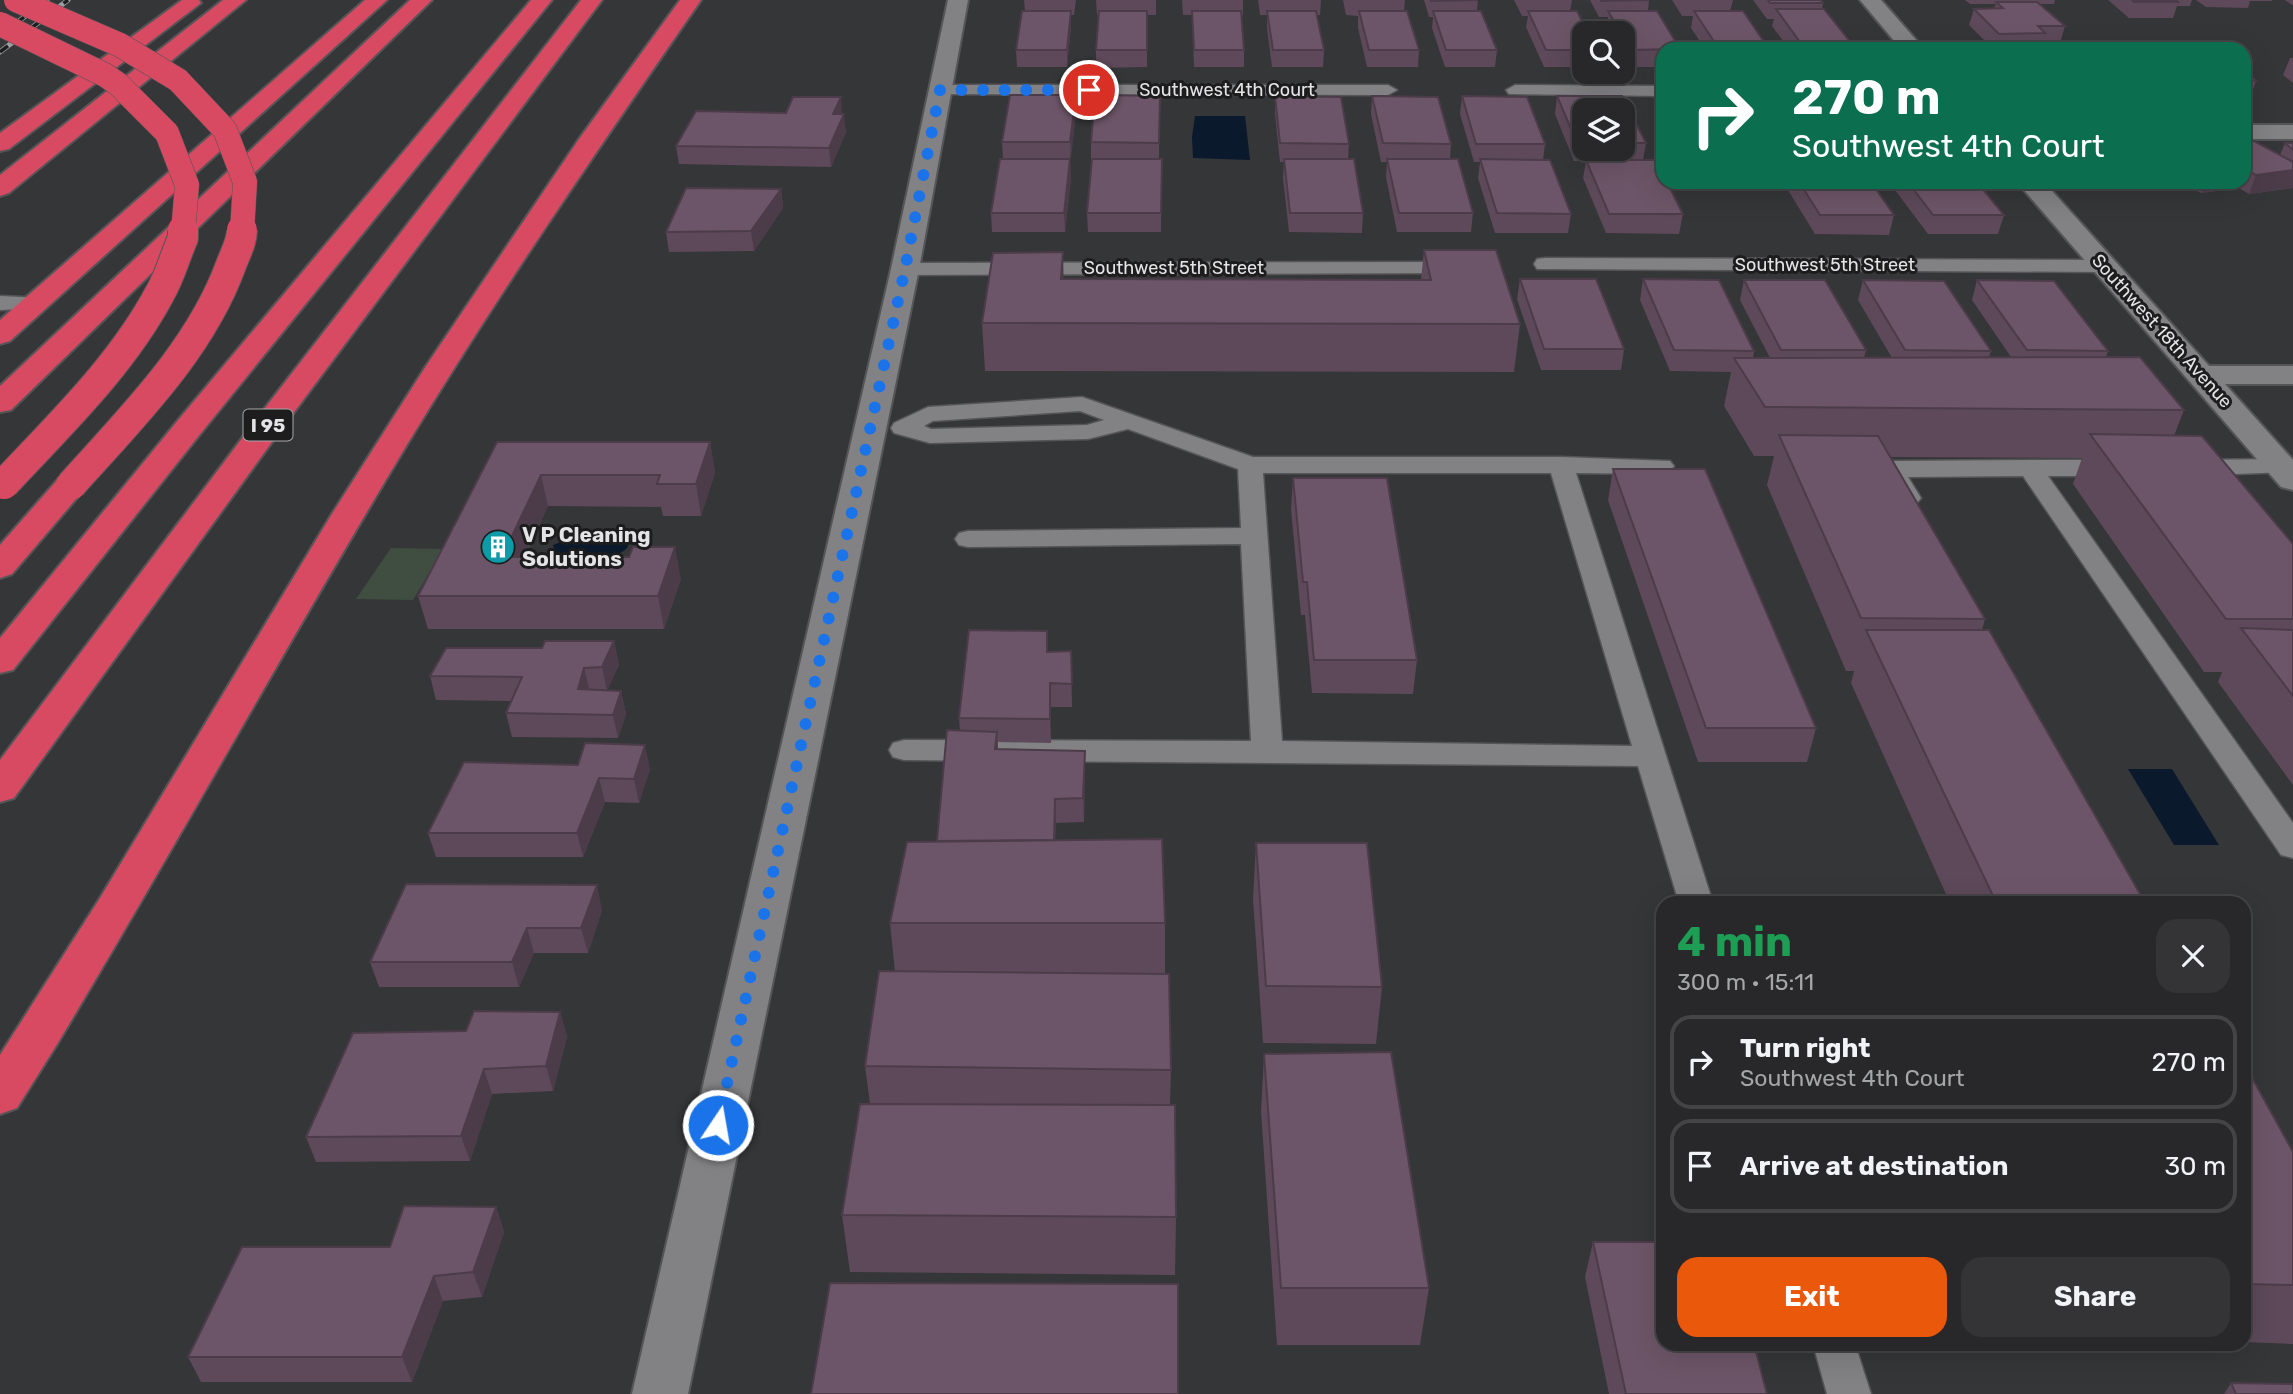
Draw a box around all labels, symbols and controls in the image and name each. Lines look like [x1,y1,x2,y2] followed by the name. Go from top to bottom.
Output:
[1572,21,1635,161] map controls
[1572,21,1635,84] button: search
[1059,60,1119,120] pin
[1792,68,1941,126] text: 270 m
[1677,70,1768,161] icon: right
[1070,71,1108,109] icon: arrive
[1139,79,1315,101] street label: Southwest 4th Court
[1572,98,1635,161] button: layers
[1792,127,2104,165] text: Southwest 4th Court
[2087,250,2237,412] street label: Southwest 18th Avenue
[1735,254,1915,276] street label: Southwest 5th Street
[1084,257,1264,279] street label: Southwest 5th Street
[244,410,292,440] road number: I 95
[522,522,651,571] place label: V P Cleaning Solutions
[479,528,517,566] building icon: V P Cleaning Solutions
[1677,917,1792,967] text: 4 min
[2156,919,2230,993] button: close
[1677,968,1814,996] text: 300 m · 15:11
[1740,1033,1870,1064] text: Turn right
[1681,1043,1719,1081] icon: right
[2151,1047,2226,1078] text: 270 m
[1740,1064,1965,1092] text: Southwest 4th Court
[681,1088,755,1162] position arrow
[1681,1147,1719,1185] icon: arrive
[1740,1151,2008,1182] text: Arrive at destination
[2164,1151,2226,1182] text: 30 m
[1677,1257,1947,1337] button: Exit
[1961,1257,2230,1337] button: Share

